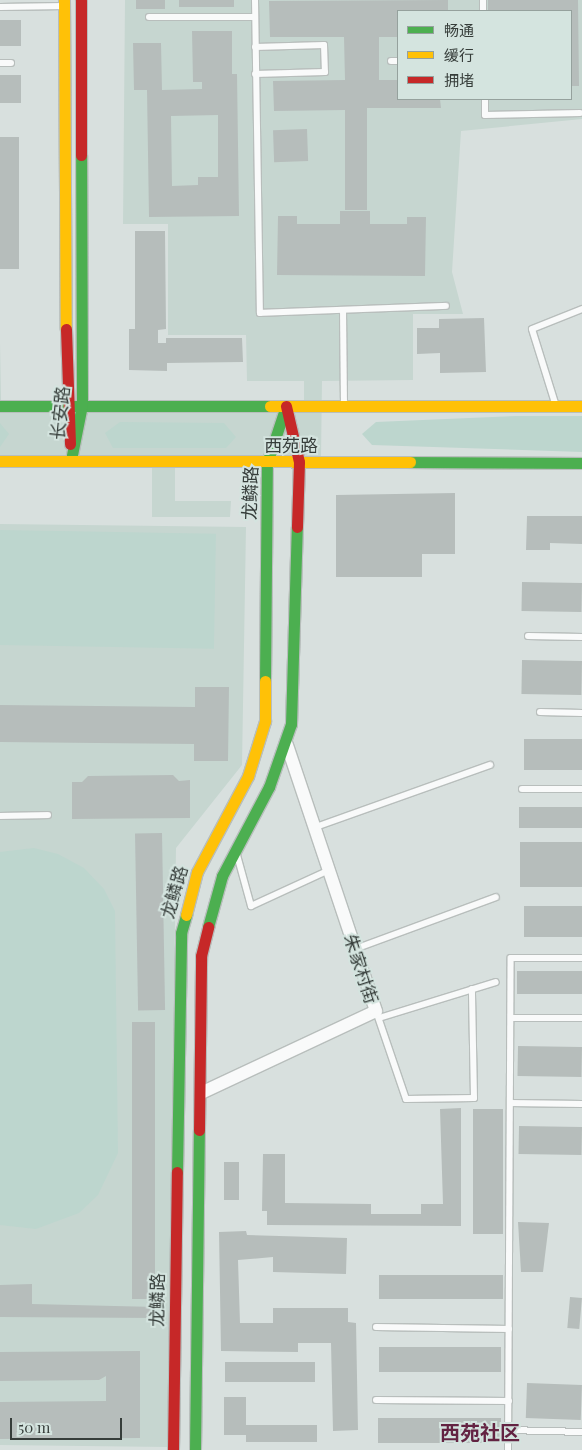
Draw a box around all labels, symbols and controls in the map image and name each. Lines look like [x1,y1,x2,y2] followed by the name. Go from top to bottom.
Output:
[397,10,572,100] legend
[444,20,474,40] text: 畅通
[444,45,474,65] text: 缓行
[444,70,474,90] text: 拥堵
[46,385,74,441] street label: 长安路
[264,434,318,456] street label: 西苑路
[238,466,262,520] street label: 龙鳞路
[156,863,192,921] street label: 龙鳞路
[340,931,382,1007] street label: 朱家村街
[146,1273,168,1327] street label: 龙鳞路
[12,1408,125,1440] scale bar
[18,1417,50,1437] text: 50 m
[440,1419,520,1443] district label: 西苑社区

